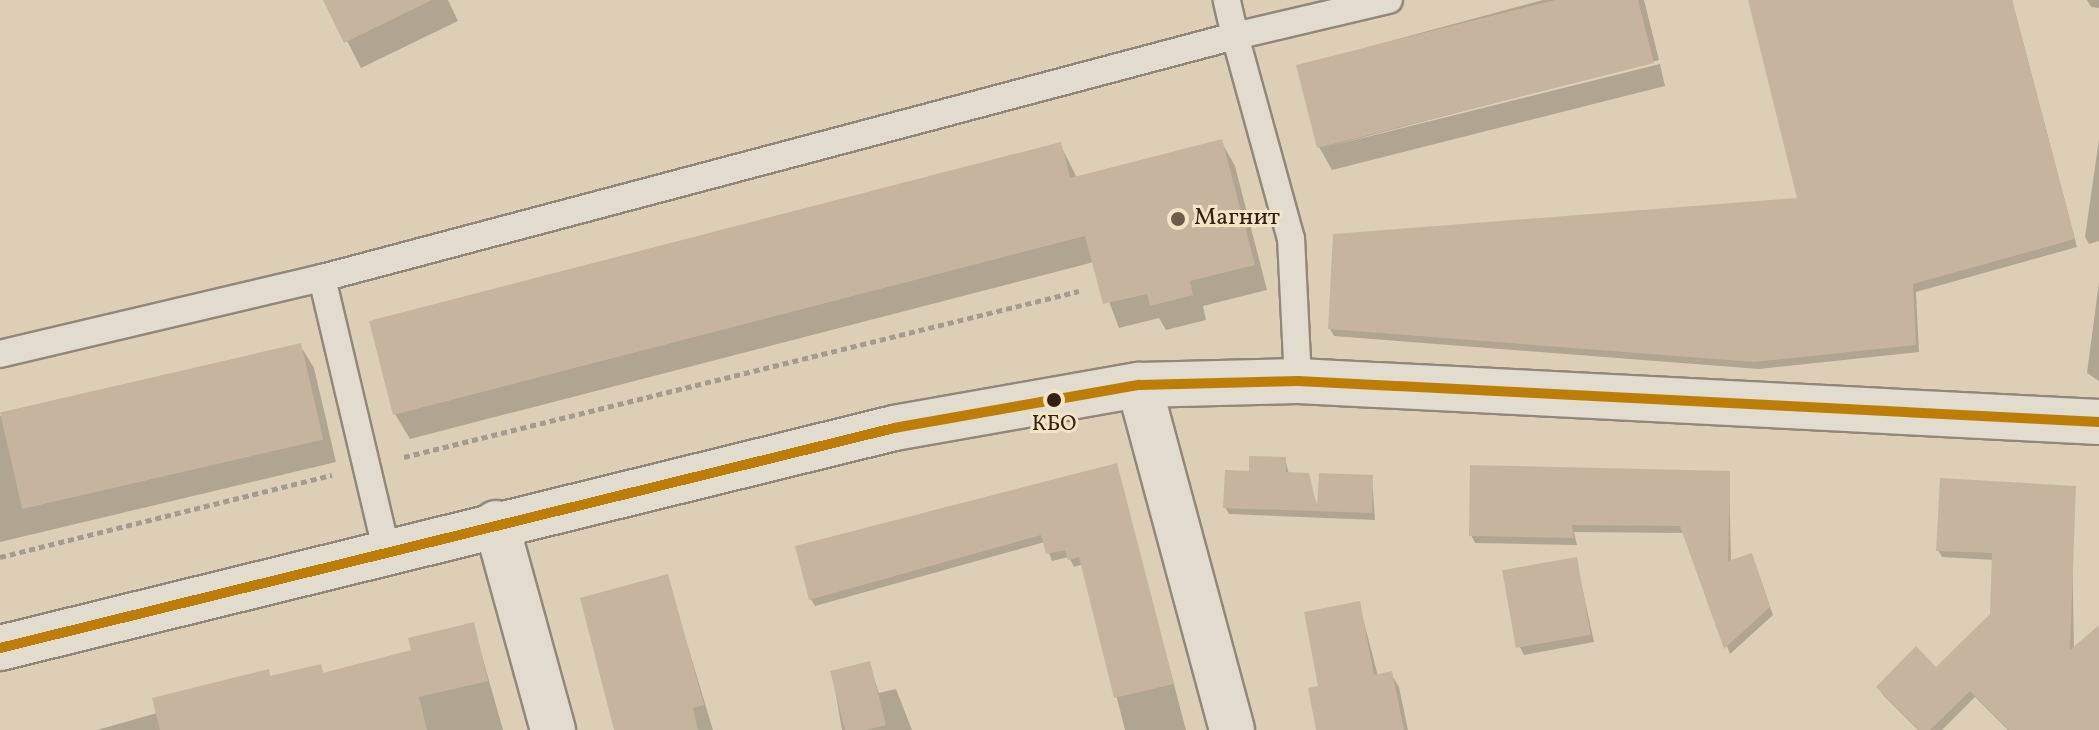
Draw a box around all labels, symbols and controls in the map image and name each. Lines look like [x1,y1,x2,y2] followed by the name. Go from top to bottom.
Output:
[1194,205,1280,233] place label: Магнит
[1169,210,1187,228] marker: Магнит
[1046,392,1062,408] marker: КБО
[1032,412,1076,438] place label: КБО

